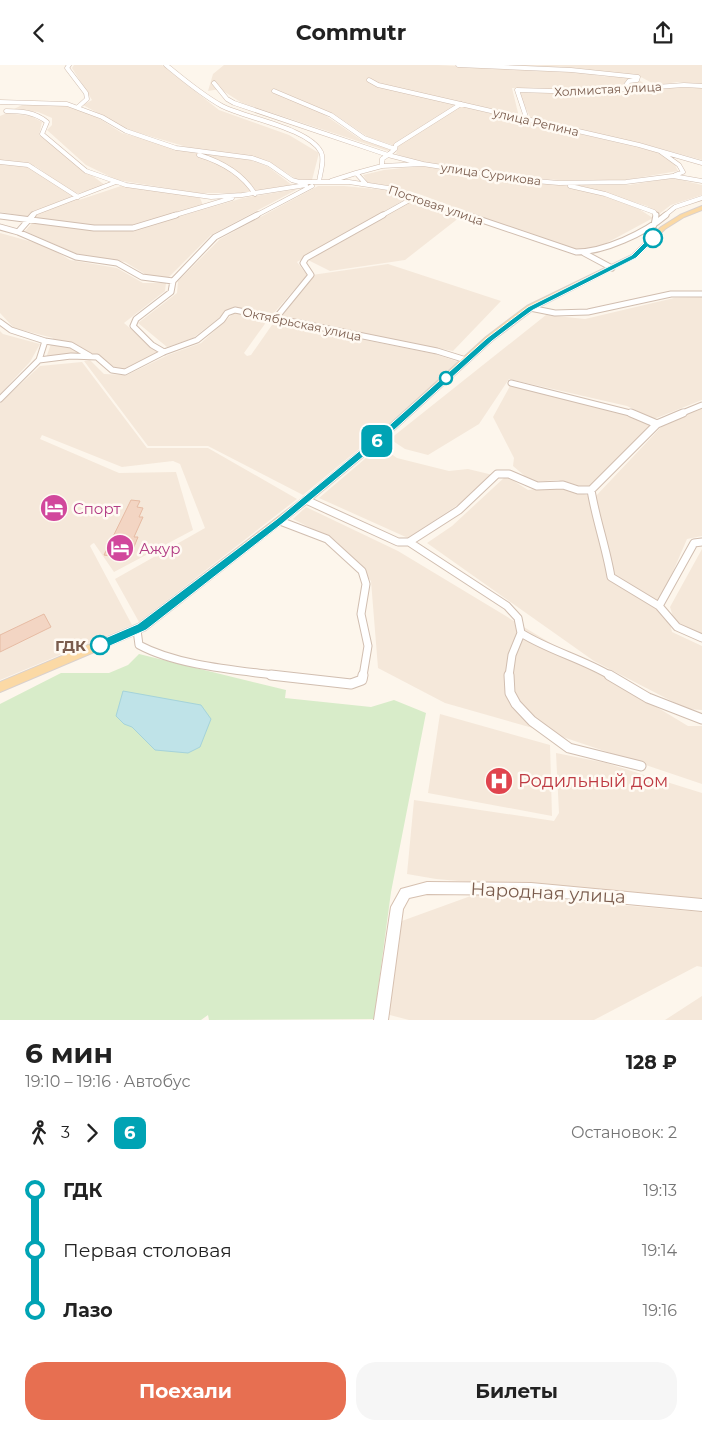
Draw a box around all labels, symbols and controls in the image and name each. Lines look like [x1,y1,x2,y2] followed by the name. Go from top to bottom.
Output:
[25,19,53,47] icon: back
[296,19,406,46] text: Commutr
[649,19,677,47] icon: share
[554,79,662,99] street label: Холмистая улица
[491,105,580,139] street label: улица Репина
[439,159,542,188] street label: улица Сурикова
[387,182,485,228] street label: Постовая улица
[643,228,663,248] unlabelled marker
[241,304,363,344] street label: Октябрьская улица
[439,371,453,385] unlabelled marker
[361,425,393,457] line badge: 6
[371,430,383,452] text: 6
[39,493,69,523] hotel icon: Спорт
[73,499,121,518] place label: Спорт
[105,533,135,563] hotel icon: Ажур
[139,539,180,558] place label: Ажур
[90,635,110,655] marker: ГДК
[55,636,86,655] place label: ГДК
[484,766,514,796] hospital icon: Родильный дом
[518,770,668,792] place label: Родильный дом
[470,878,626,908] street label: Народная улица
[25,1036,113,1070] text: 6 мин
[626,1051,677,1074] text: 128 ₽
[25,1072,191,1091] text: 19:10 – 19:16 · Автобус
[25,1119,53,1147] icon: walk
[78,1119,106,1147] icon: forward
[124,1122,136,1144] text: 6
[61,1123,70,1142] text: 3
[571,1123,677,1142] text: Остановок: 2
[63,1179,102,1202] text: ГДК
[643,1181,677,1200] text: 19:13
[63,1239,232,1262] text: Первая столовая
[642,1241,677,1260] text: 19:14
[63,1299,113,1322] text: Лазо
[643,1301,677,1320] text: 19:16
[25,1362,346,1420] button: Поехали
[356,1362,677,1420] button: Билеты

